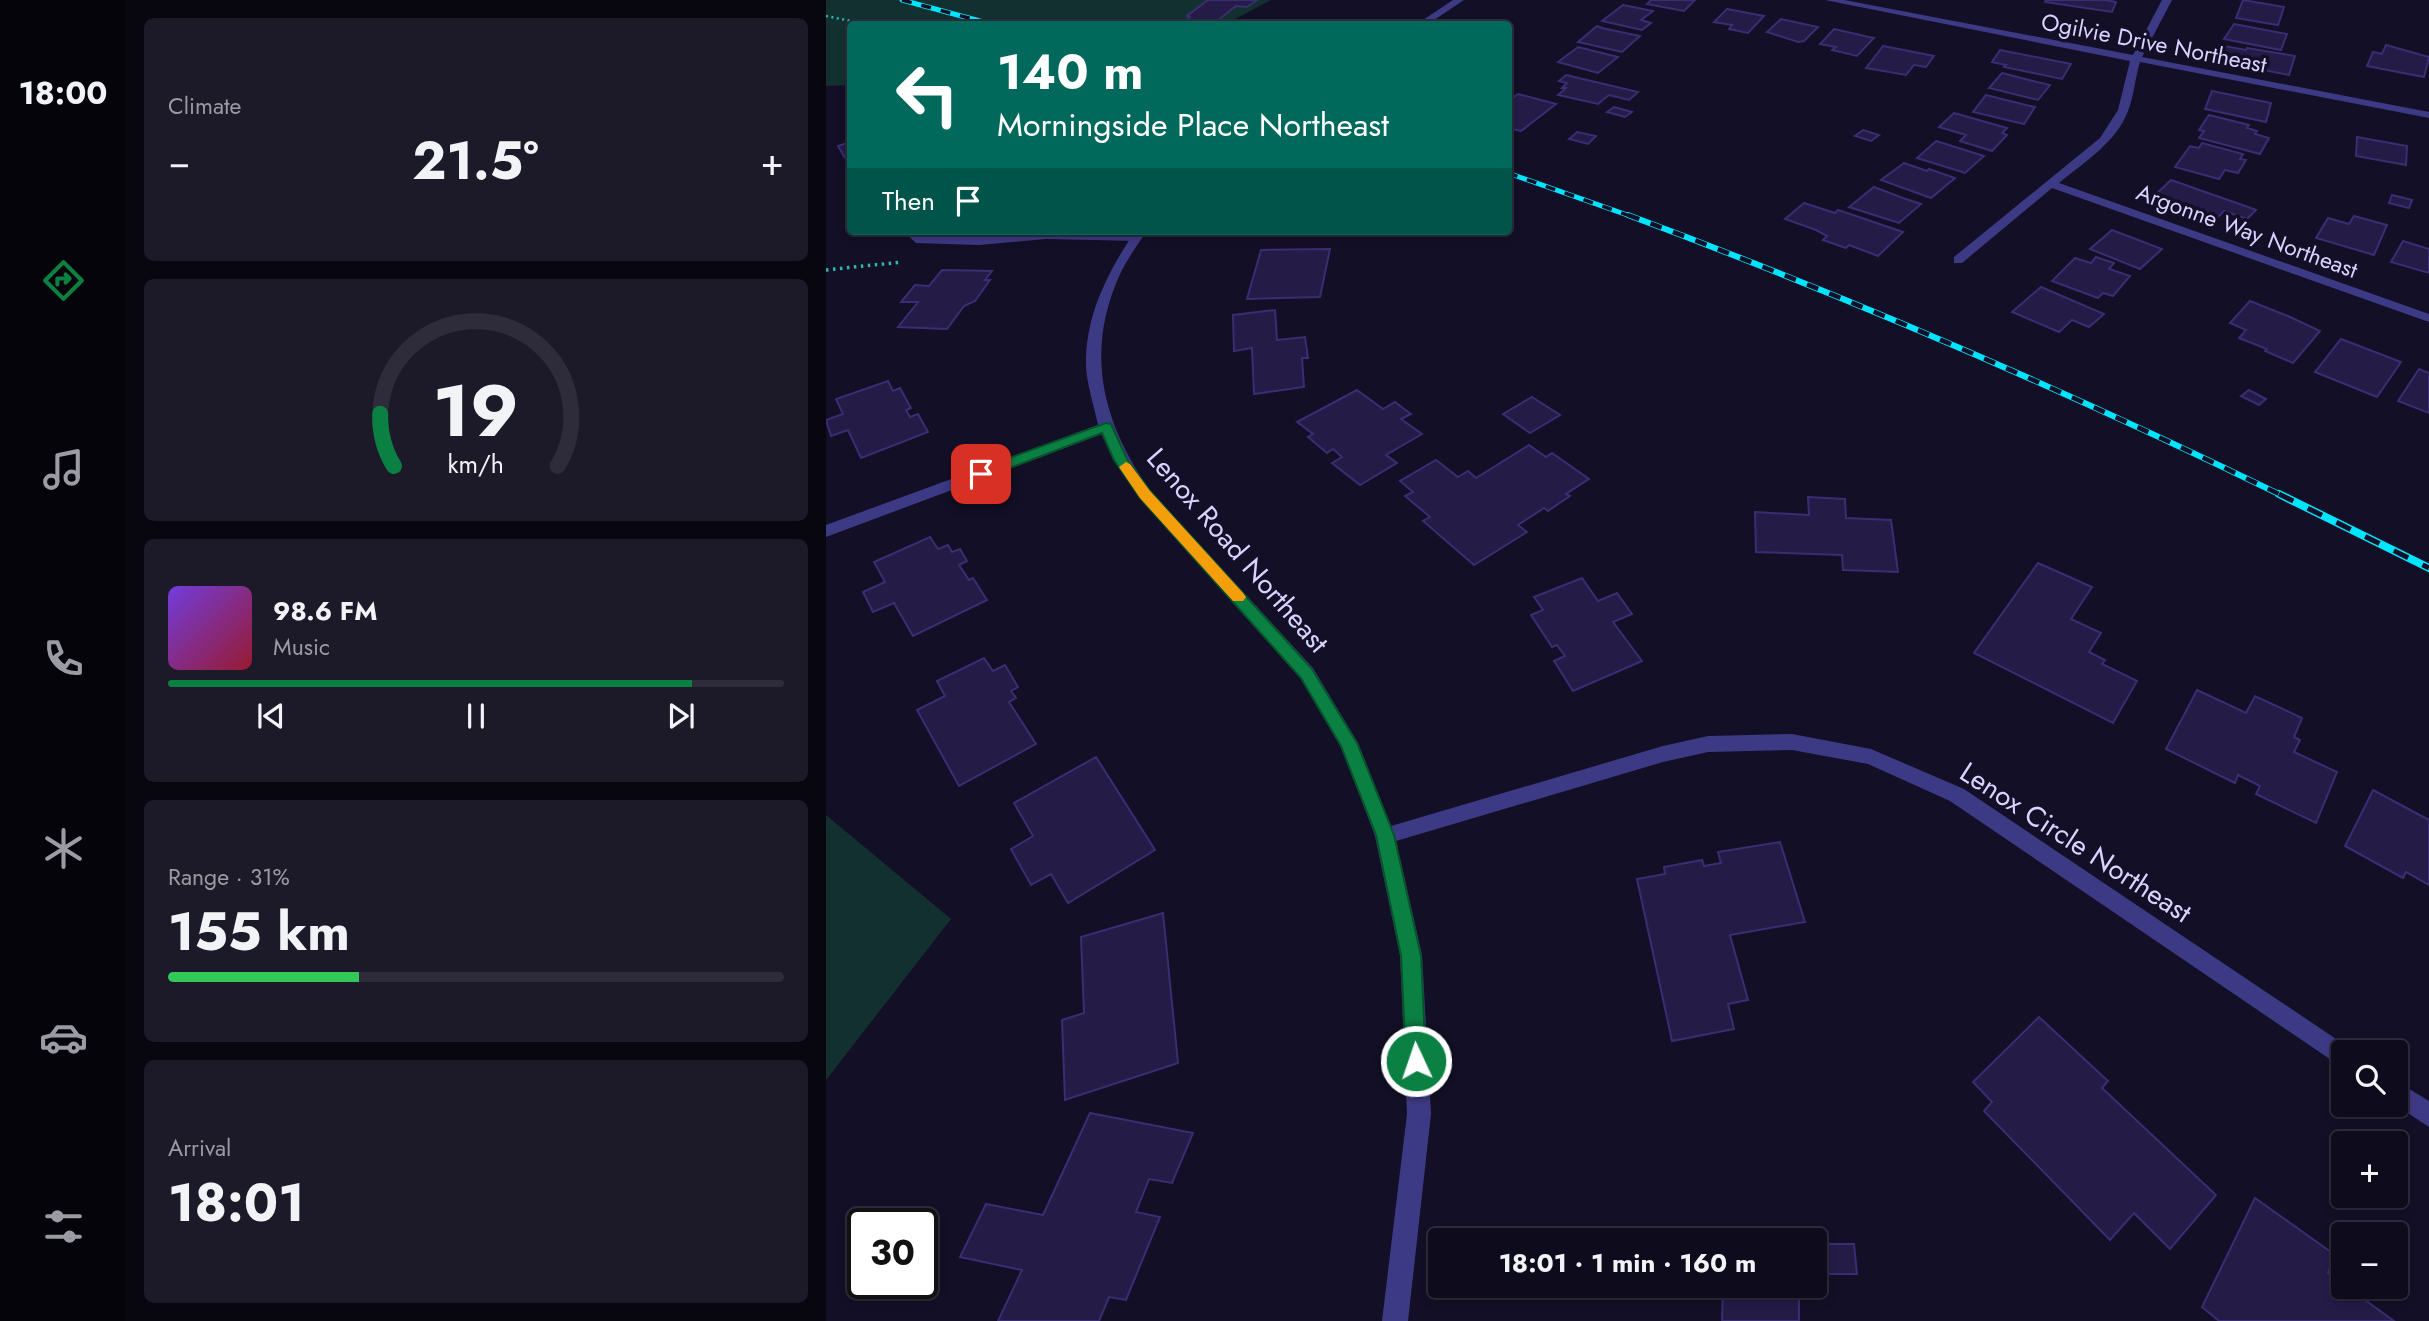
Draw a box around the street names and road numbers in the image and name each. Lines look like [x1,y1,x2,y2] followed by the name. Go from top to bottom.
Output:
[2038,4,2270,82] street label: Ogilvie Drive Northeast
[2132,175,2363,287] street label: Argonne Way Northeast
[1137,439,1338,662] street label: Lenox Road Northeast
[1952,752,2200,933] street label: Lenox Circle Northeast

